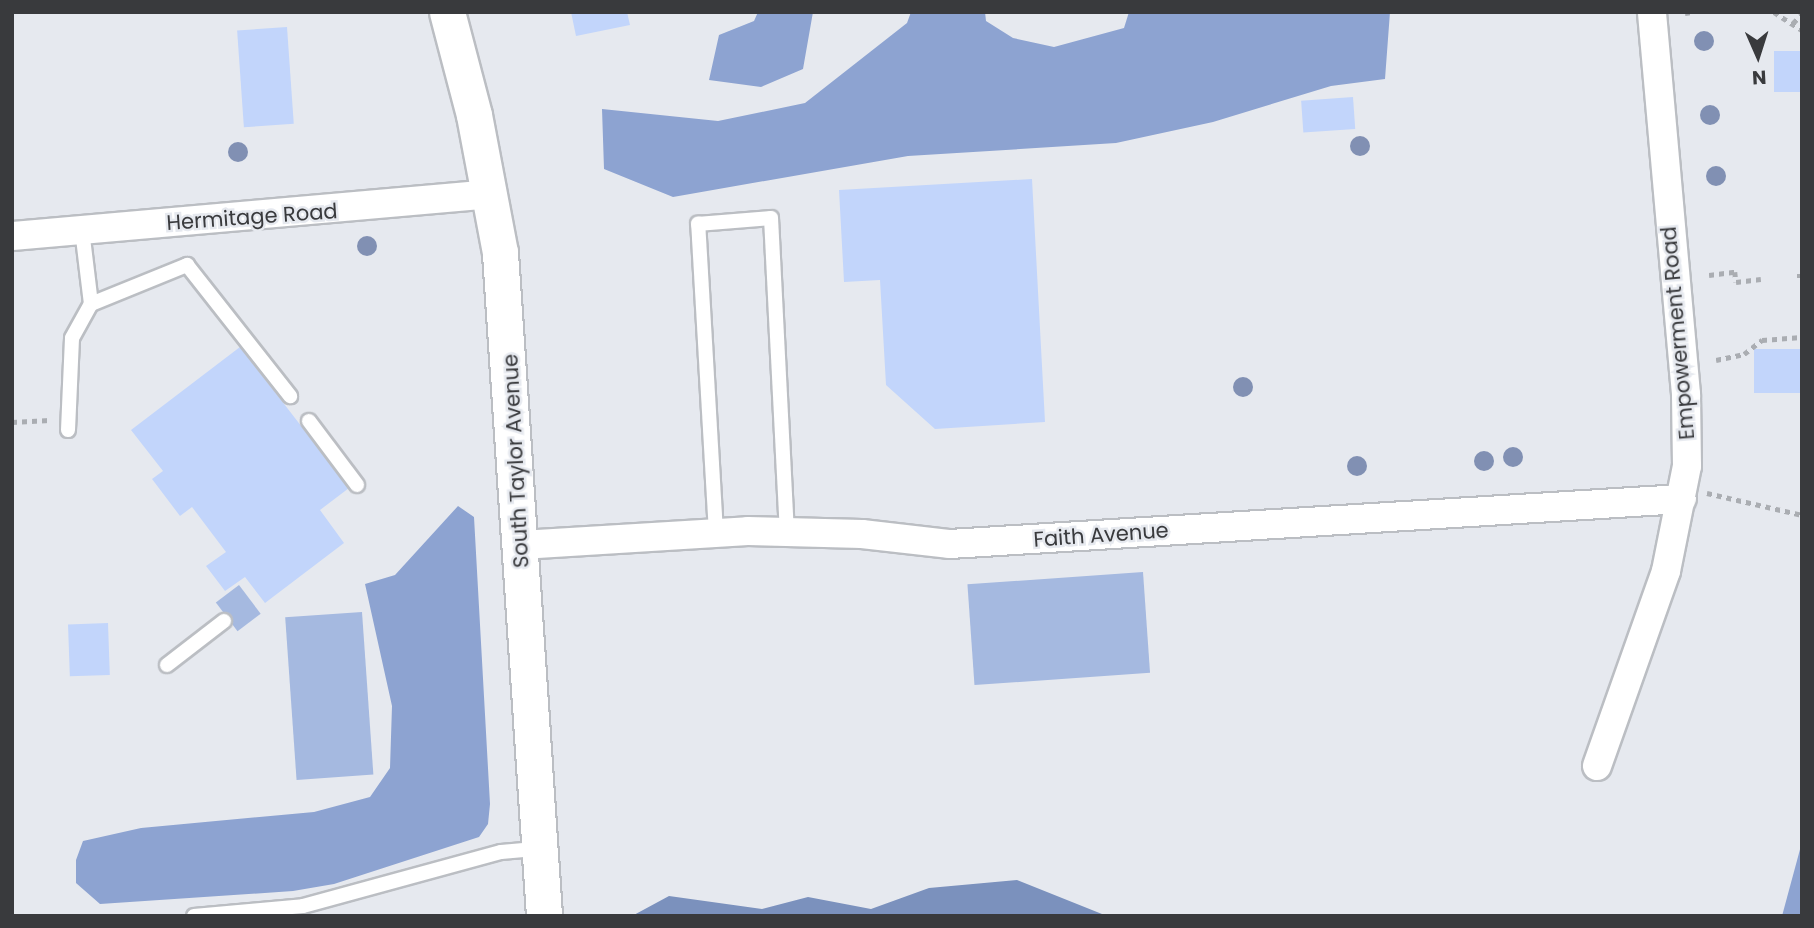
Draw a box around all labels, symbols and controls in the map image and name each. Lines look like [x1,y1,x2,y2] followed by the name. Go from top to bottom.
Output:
[1723,21,1793,91] north arrow
[1751,64,1767,91] text: N
[166,198,338,236] street label: Hermitage Road
[1656,225,1700,441] street label: Empowerment Road
[498,353,534,569] street label: South Taylor Avenue
[1033,518,1169,552] street label: Faith Avenue

